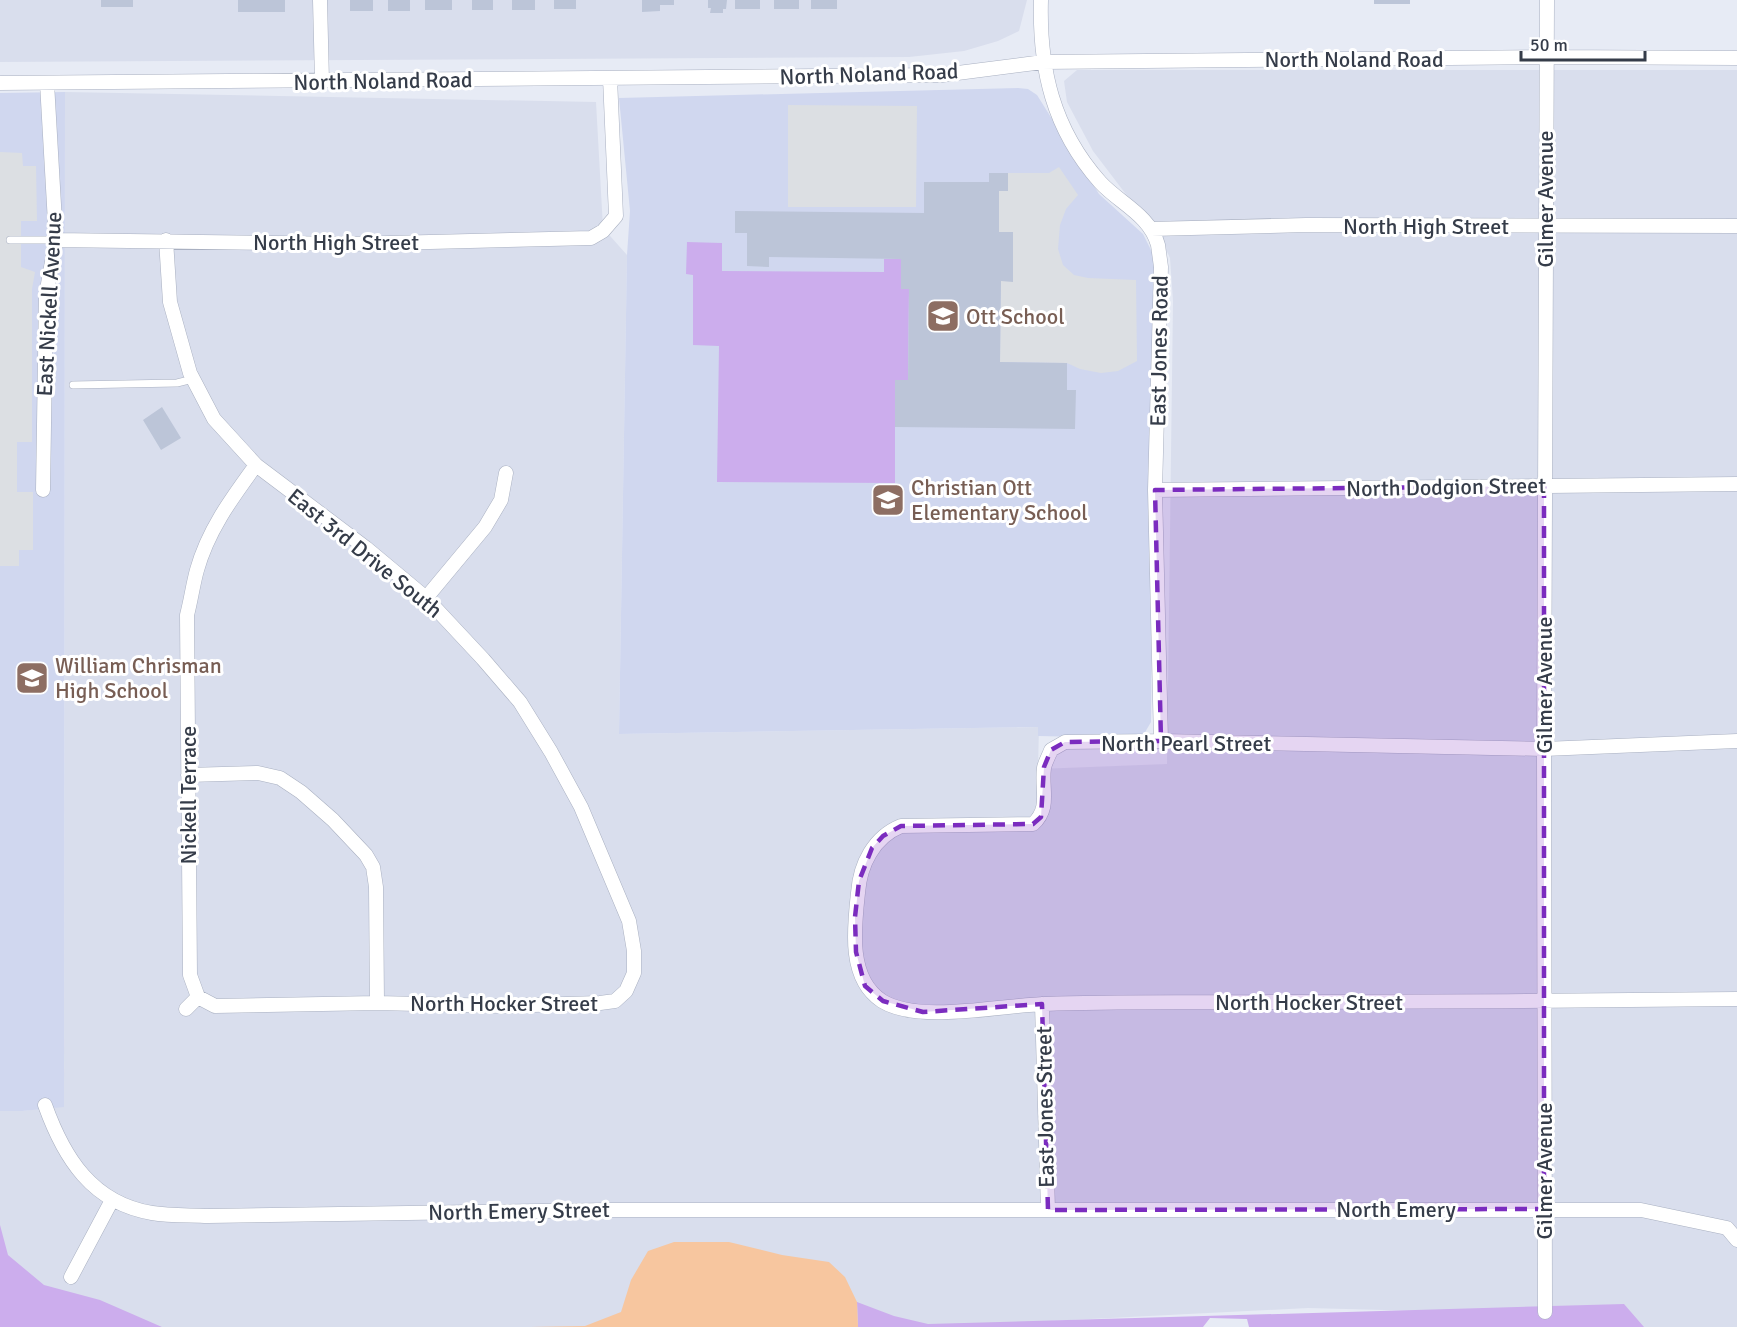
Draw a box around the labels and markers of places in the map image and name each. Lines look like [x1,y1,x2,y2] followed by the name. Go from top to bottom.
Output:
[925,298,961,334] school or university icon: Ott School
[966,303,1065,330] place label: Ott School
[911,474,1088,526] place label: Christian Ott Elementary School
[870,482,906,518] school or university icon: Christian Ott Elementary School
[55,652,222,704] place label: William Chrisman High School
[14,660,50,696] school or university icon: William Chrisman High School

